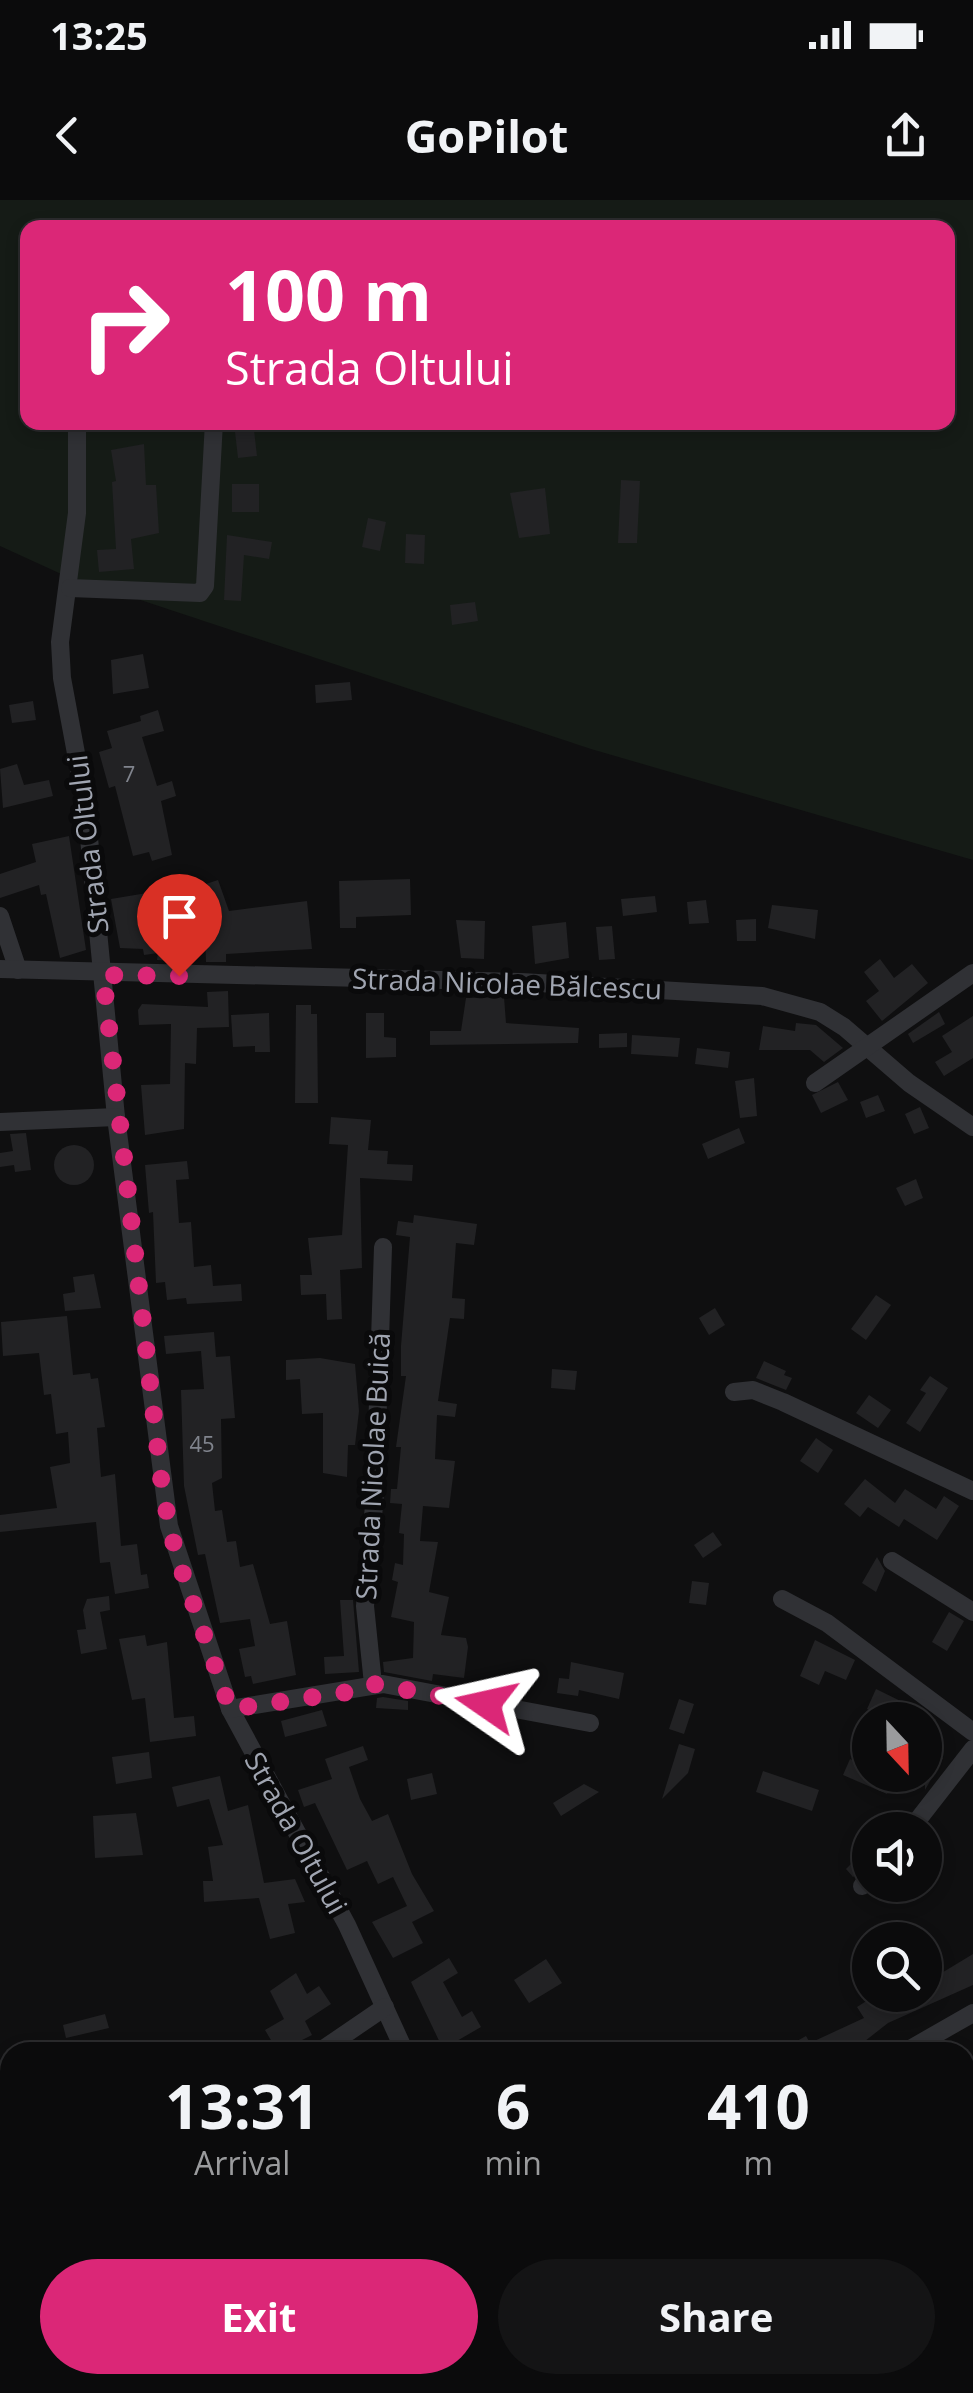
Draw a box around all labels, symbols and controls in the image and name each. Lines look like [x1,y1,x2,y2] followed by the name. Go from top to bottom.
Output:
[50,9,148,61] text: 13:25
[405,105,568,166] text: GoPilot
[40,108,95,163] icon: back
[878,108,933,163] icon: share
[225,246,432,342] text: 100 m
[60,260,190,390] icon: right
[225,337,514,398] text: Strada Oltului
[57,753,117,936] street label: Strada Oltului
[123,758,135,788] house number: 7
[137,874,222,977] pin
[152,889,207,944] icon: arrive
[351,959,663,1007] street label: Strada Nicolae Bălcescu
[346,1331,398,1601] street label: Strada Nicolae Buică
[189,1428,215,1458] house number: 45
[434,1652,538,1756] position arrow
[852,1702,942,1792] north arrow
[852,1702,942,2012] map controls
[237,1745,357,1920] street label: Strada Oltului
[852,1812,942,1902] button: sound
[852,1922,942,2012] button: search
[165,2065,319,2147] text: 13:31
[496,2065,530,2147] text: 6
[707,2065,810,2147] text: 410
[194,2141,290,2184] text: Arrival
[485,2141,542,2184] text: min
[744,2141,773,2184] text: m
[40,2259,478,2374] button: Exit
[498,2259,935,2374] button: Share

